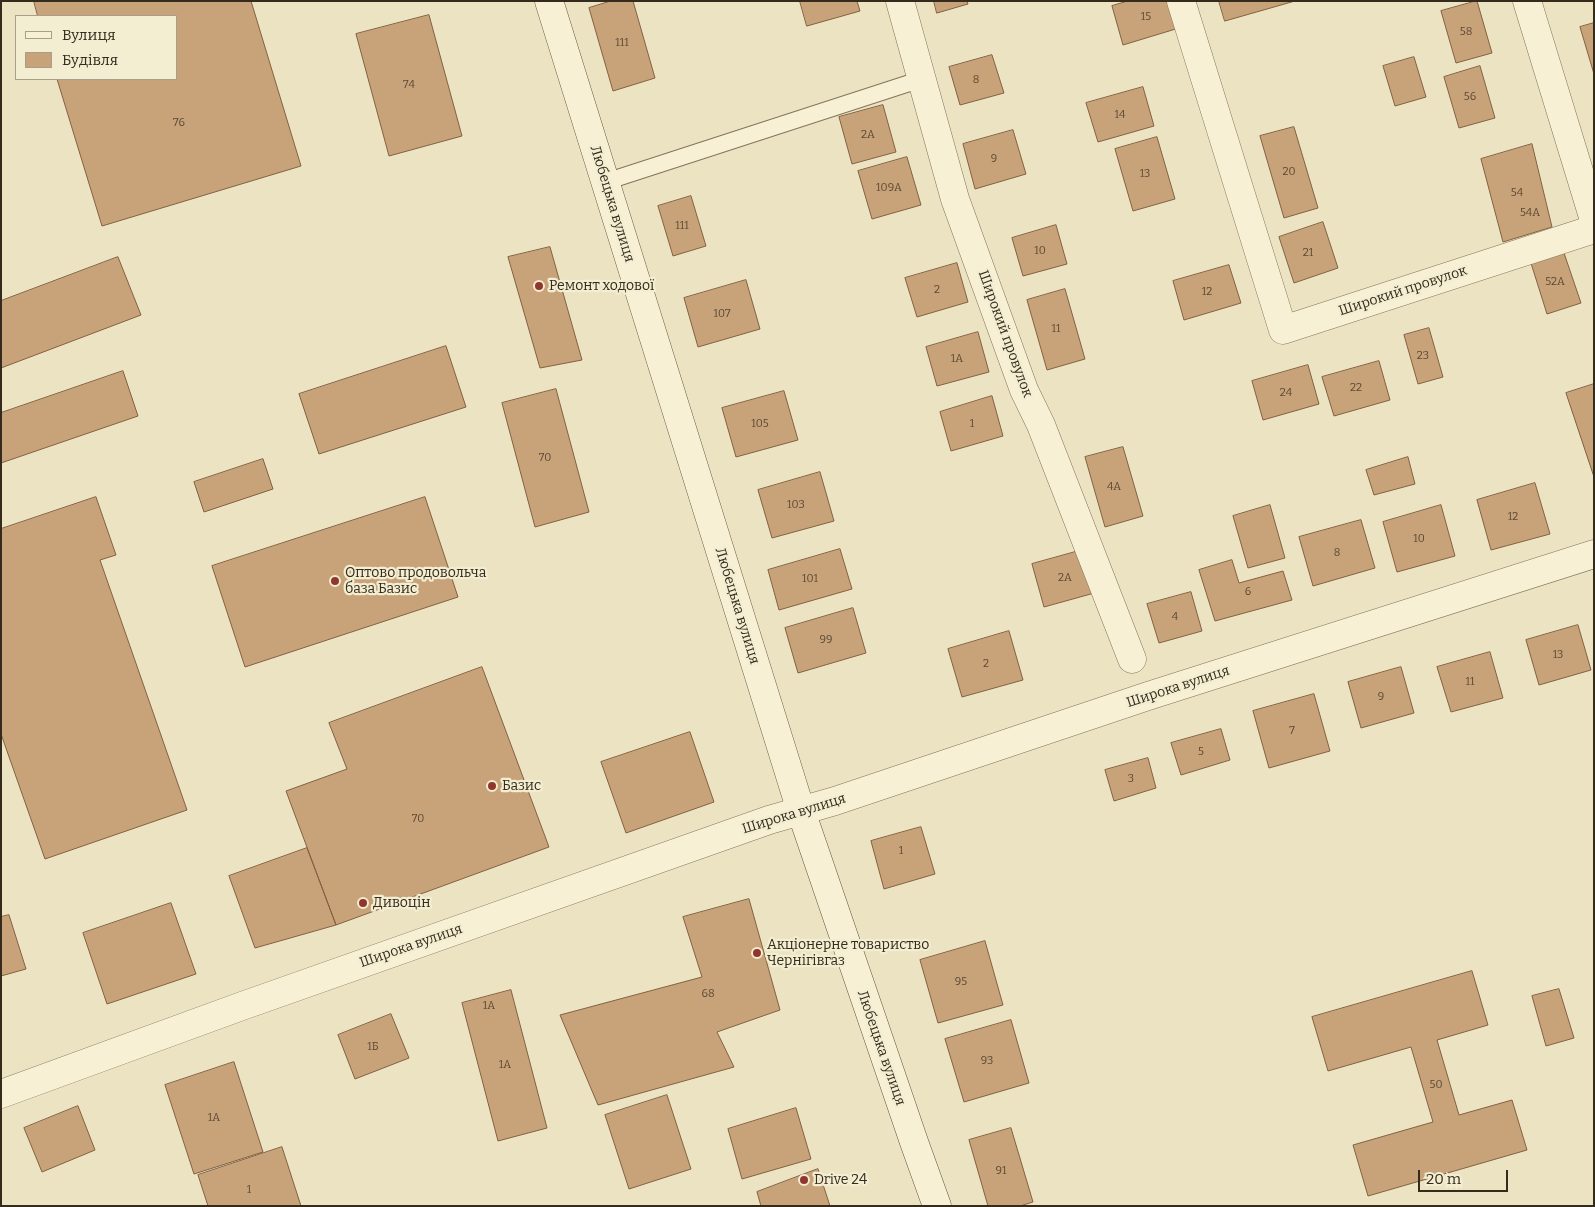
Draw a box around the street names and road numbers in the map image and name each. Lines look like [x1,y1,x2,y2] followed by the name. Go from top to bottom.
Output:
[586,144,638,264] street label: Любецька вулиця
[1337,262,1469,320] street label: Широкий провулок
[974,268,1036,400] street label: Широкий провулок
[711,546,763,666] street label: Любецька вулиця
[1124,662,1232,712] street label: Широка вулиця
[740,790,848,838] street label: Широка вулиця
[357,921,465,971] street label: Широка вулиця
[853,988,909,1108] street label: Любецька вулиця

